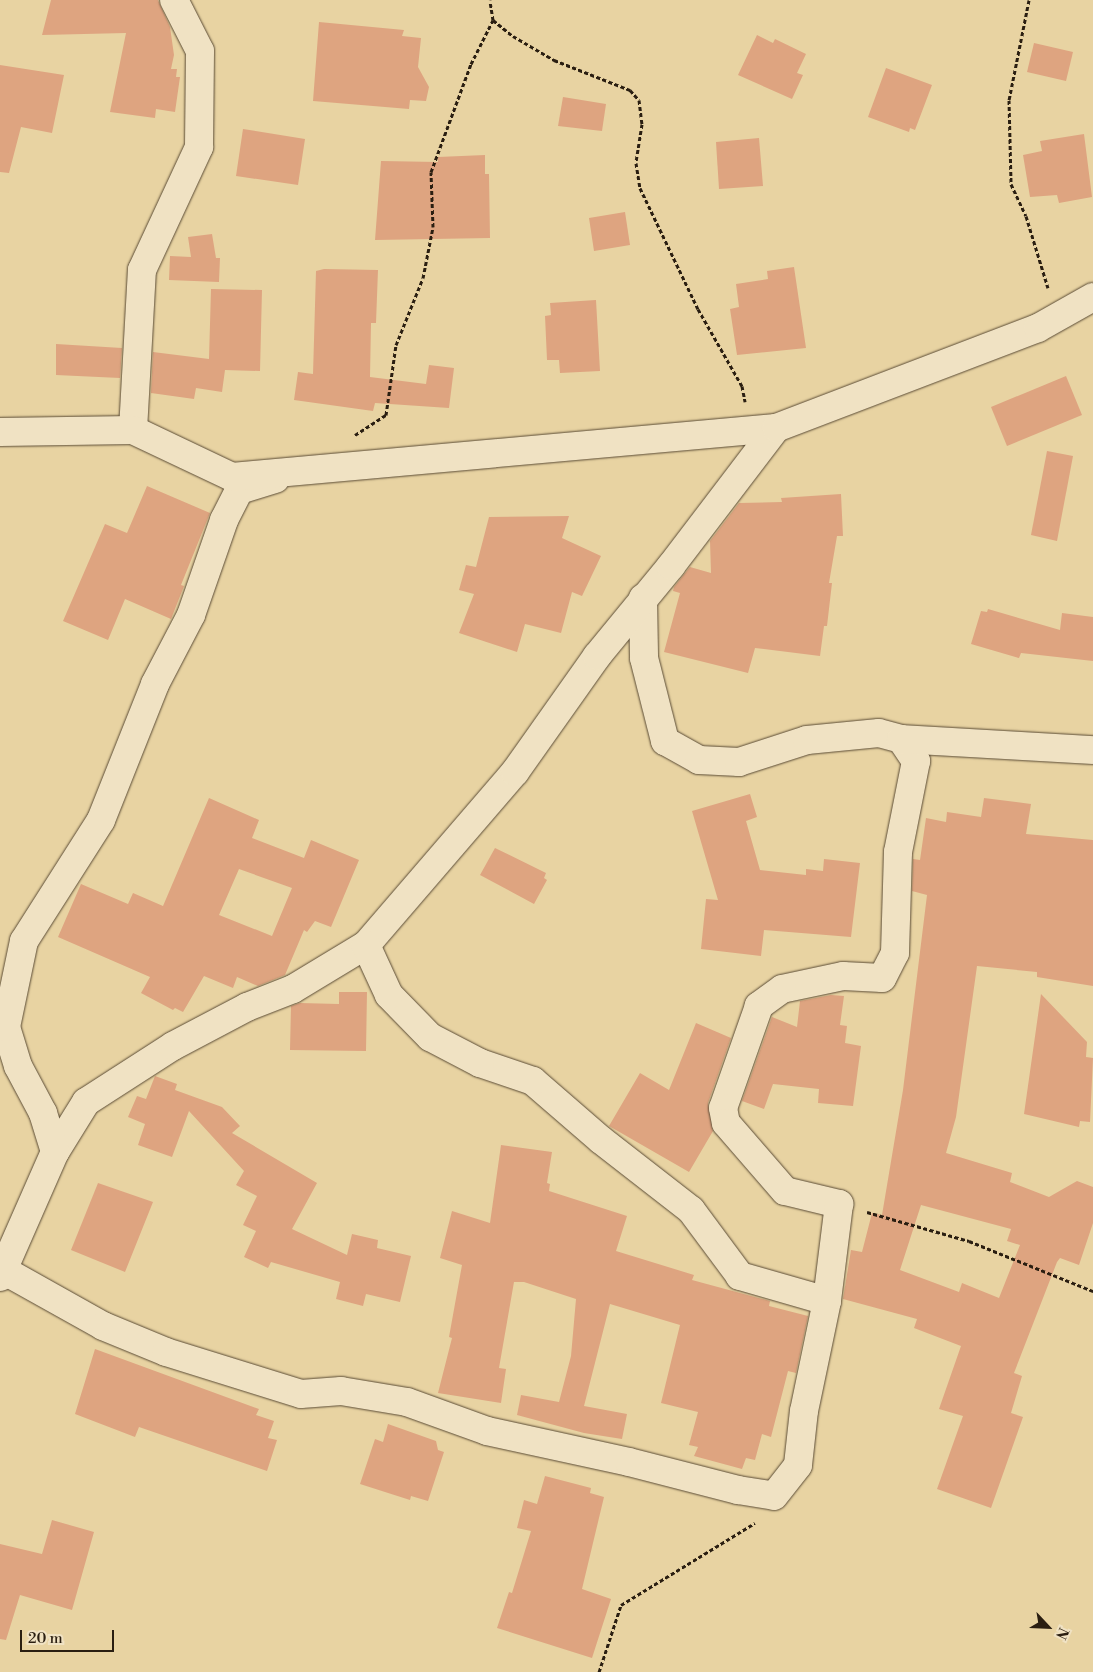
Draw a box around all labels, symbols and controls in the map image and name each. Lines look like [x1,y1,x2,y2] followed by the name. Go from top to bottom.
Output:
[1023,1602,1073,1652] north arrow
[22,1620,116,1652] scale bar
[1051,1625,1072,1642] text: N
[28,1629,63,1648] text: 20 m

